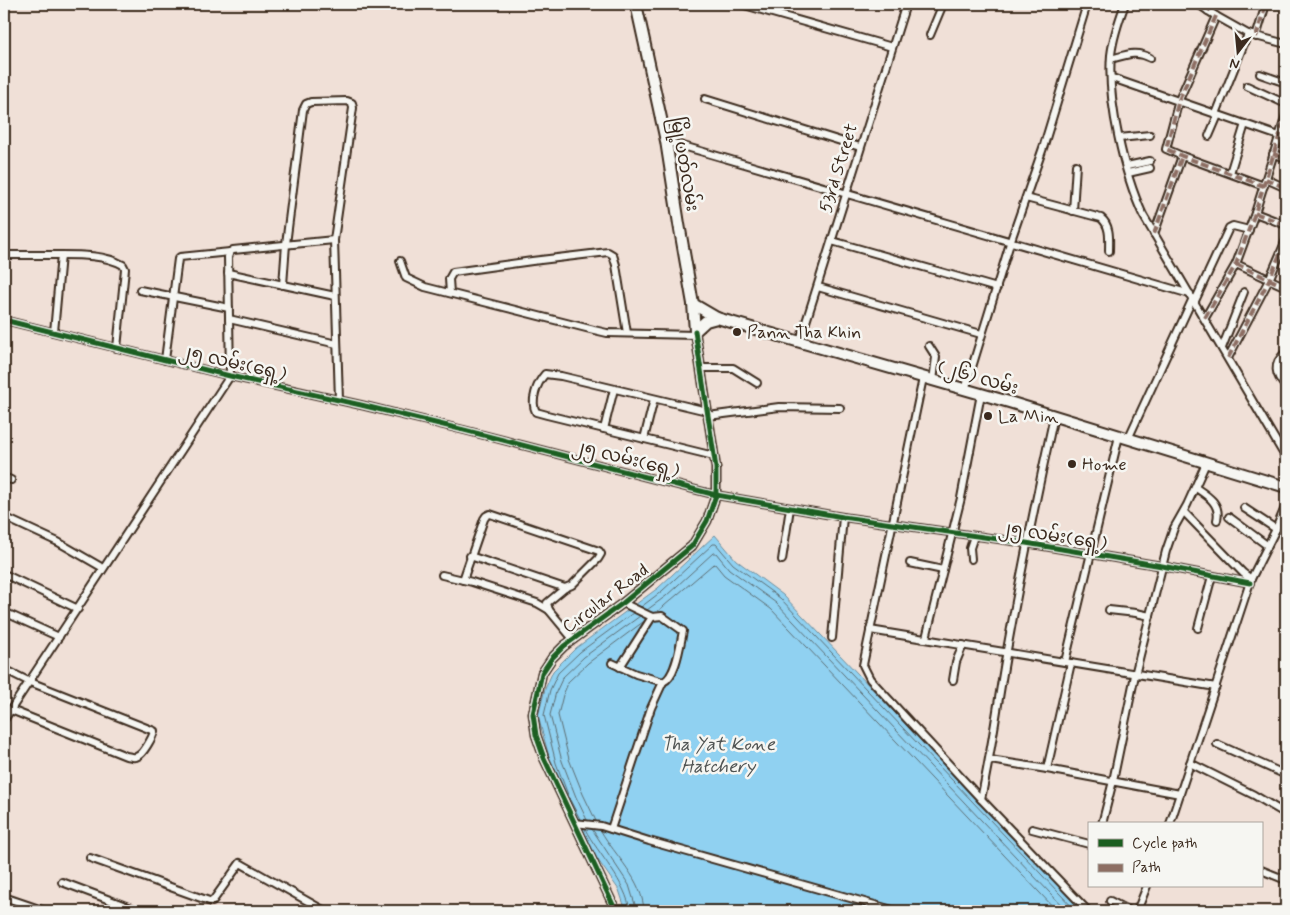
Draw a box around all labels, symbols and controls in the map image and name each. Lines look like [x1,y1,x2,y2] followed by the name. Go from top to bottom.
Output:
[1212,28,1262,78] north arrow
[1228,54,1242,73] text: N
[662,114,707,214] street label: မြို့ပတ်လမ်း
[814,121,864,216] street label: 53rd Street
[747,321,861,345] place label: Pann Tha Khin
[731,326,743,338] marker: Pann Tha Khin
[177,337,290,389] street label: ၂၅ လမ်း(ရှေ့)
[934,353,1021,403] street label: (၂၆) လမ်း
[998,405,1058,429] place label: La Min
[982,410,994,422] marker: La Min
[570,432,683,486] street label: ၂၅ လမ်း(ရှေ့)
[1082,453,1127,477] place label: Home
[1066,458,1078,470] marker: Home
[997,514,1109,558] street label: ၂၅ လမ်း(ရှေ့)
[557,558,654,639] street label: Circular Road
[661,732,776,779] water label: Tha Yat Kone Hatchery
[1088,822,1262,888] legend
[1132,834,1197,854] text: Cycle path
[1132,858,1161,878] text: Path

